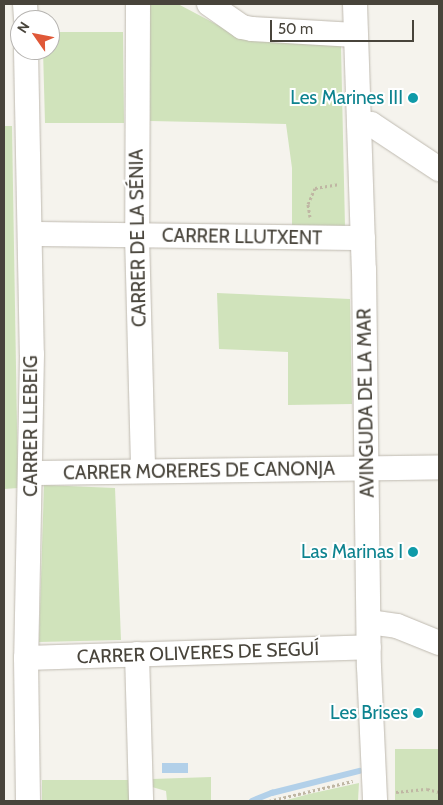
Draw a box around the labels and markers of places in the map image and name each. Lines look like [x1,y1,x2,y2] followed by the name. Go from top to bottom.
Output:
[290,87,403,109] place label: Les Marines III
[407,92,419,104] marker: Les Marines III
[301,541,403,563] place label: Las Marinas I
[407,546,419,558] marker: Las Marinas I
[330,702,408,724] place label: Les Brises
[412,707,424,719] marker: Les Brises

